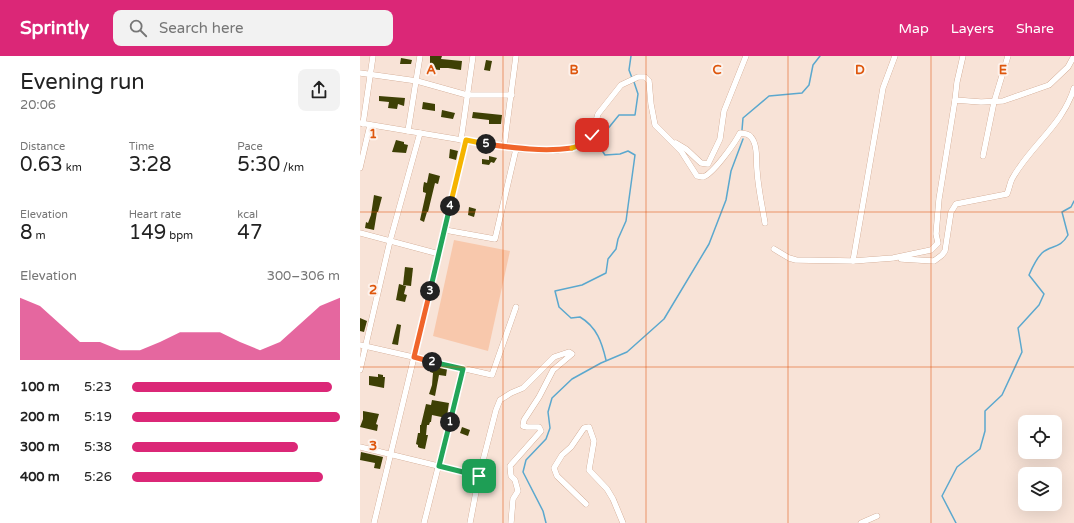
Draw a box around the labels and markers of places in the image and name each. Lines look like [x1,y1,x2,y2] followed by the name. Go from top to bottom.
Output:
[575,118,609,152] pin
[476,134,496,154] pin: 5
[440,196,460,216] pin: 4
[420,281,440,301] pin: 3
[422,352,442,372] pin: 2
[440,412,460,432] pin: 1
[462,459,496,493] pin

